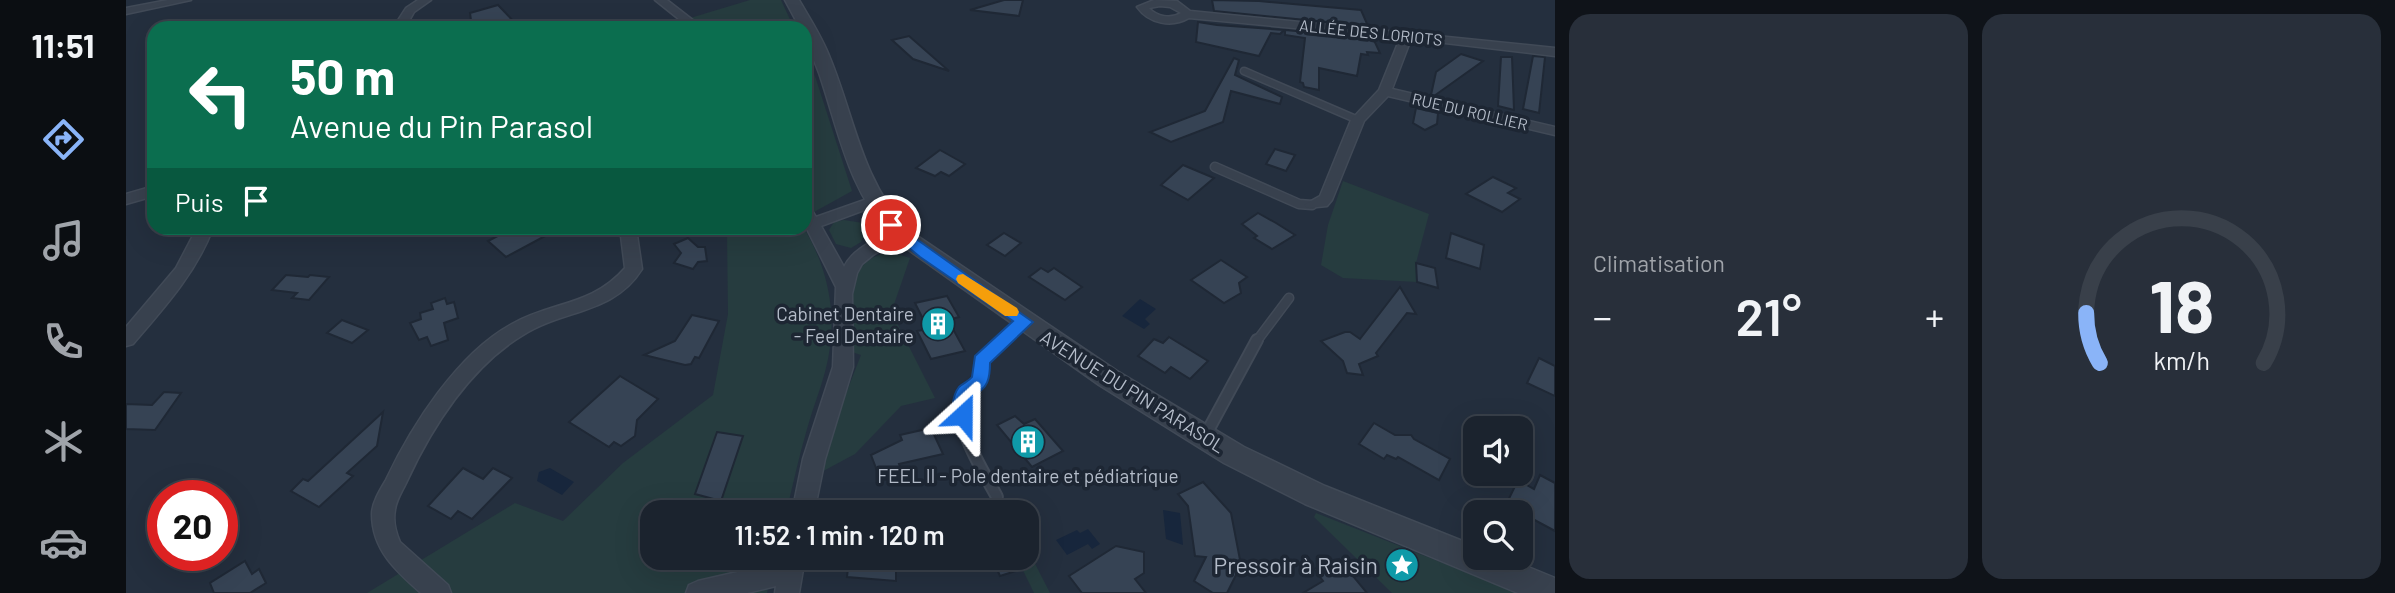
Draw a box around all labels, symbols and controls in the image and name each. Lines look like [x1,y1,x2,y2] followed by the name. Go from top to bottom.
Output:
[1299,15,1443,49] street label: ALLÉE DES LORIOTS
[32,26,94,64] text: 11:51
[290,46,395,105] text: 50 m
[175,49,266,140] icon: left
[1410,88,1530,134] street label: RUE DU ROLLIER
[290,106,593,144] text: Avenue du Pin Parasol
[39,115,88,164] icon: directions
[237,182,275,220] icon: arrive
[175,186,223,217] text: Puis
[861,195,921,255] pin
[872,206,910,244] icon: arrive
[39,216,88,265] icon: music
[1593,249,1725,277] text: Climatisation
[2149,260,2214,348] text: 18
[1735,284,1802,346] text: 21°
[1593,293,1612,339] text: −
[1925,293,1944,339] text: +
[776,302,914,347] place label: Cabinet Dentaire - Feel Dentaire
[919,305,957,343] building icon: Cabinet Dentaire - Feel Dentaire
[39,317,88,366] icon: phone
[1036,325,1230,457] street label: AVENUE DU PIN PARASOL
[2153,344,2210,374] text: km/h
[926,378,1000,452] position arrow
[1463,416,1533,570] map controls
[1463,416,1533,486] button: sound
[39,417,88,466] icon: climate
[1009,423,1047,461] building icon: FEEL II - Pole dentaire et pédiatrique
[877,464,1179,487] place label: FEEL II - Pole dentaire et pédiatrique
[147,480,238,571] speed limit sign: 20
[1463,500,1533,570] button: search
[39,518,88,567] icon: car
[734,519,945,550] text: 11:52 · 1 min · 120 m
[1383,546,1421,584] place icon: Pressoir à Raisin
[1214,551,1378,579] place label: Pressoir à Raisin

